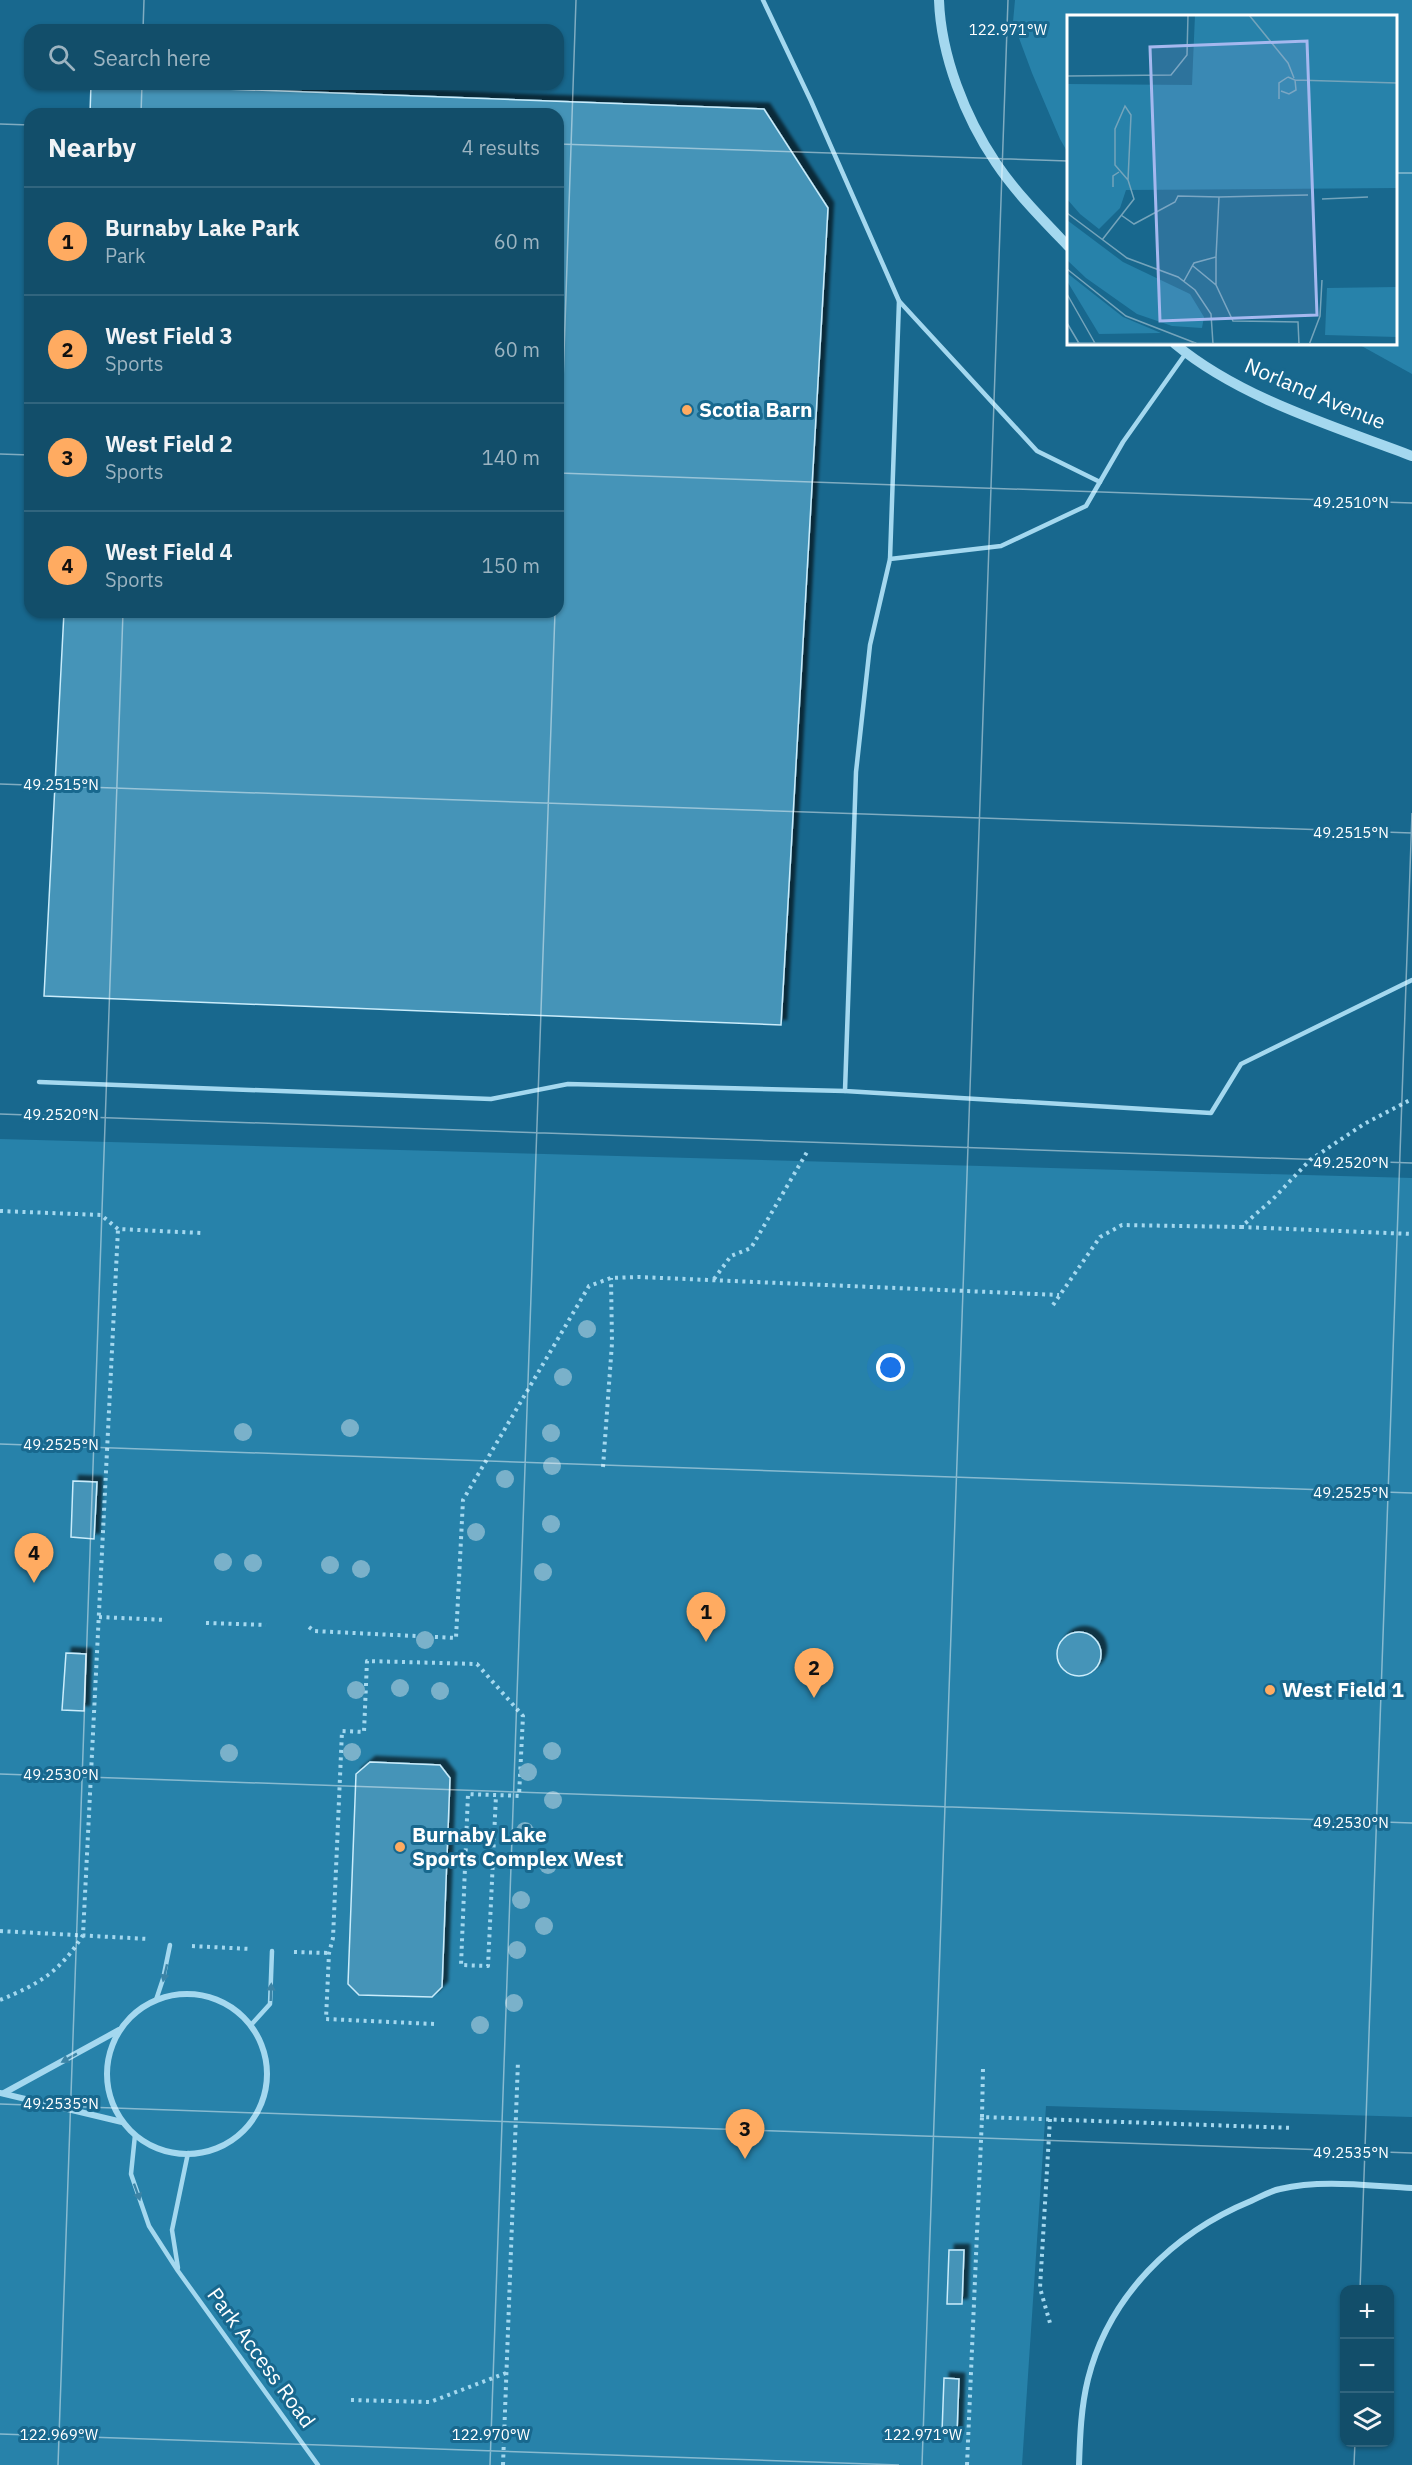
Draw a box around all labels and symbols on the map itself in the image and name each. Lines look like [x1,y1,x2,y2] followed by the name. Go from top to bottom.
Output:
[1067,15,1397,345] inset map
[969,20,1048,39] text: 122.971°W
[1241,351,1390,435] street label: Norland Avenue
[699,395,812,423] place label: Scotia Barn
[680,403,694,417] marker: Scotia Barn
[1313,493,1389,512] text: 49.2510°N
[23,775,99,794] text: 49.2515°N
[1313,823,1389,842] text: 49.2515°N
[23,1105,99,1124] text: 49.2520°N
[1313,1153,1389,1172] text: 49.2520°N
[876,1353,905,1382] your location
[23,1435,99,1454] text: 49.2525°N
[1313,1483,1389,1502] text: 49.2525°N
[15,1534,54,1583] pin: 4
[686,1592,726,1642] pin: 1
[794,1648,834,1698] pin: 2
[1282,1675,1404,1703] place label: West Field 1
[1263,1683,1277,1697] marker: West Field 1
[23,1765,99,1784] text: 49.2530°N
[1313,1813,1389,1832] text: 49.2530°N
[412,1820,624,1872] place label: Burnaby Lake Sports Complex West
[393,1840,407,1854] marker: Burnaby Lake Sports Complex West
[159,1963,169,1982] one-way arrow
[266,1982,275,2001] one-way arrow
[60,2053,77,2063] one-way arrow
[23,2094,99,2113] text: 49.2535°N
[726,2110,764,2159] pin: 3
[1313,2143,1389,2162] text: 49.2535°N
[133,2183,143,2201] one-way arrow
[201,2282,322,2433] street label: Park Access Road
[20,2425,99,2444] text: 122.969°W
[452,2425,531,2444] text: 122.970°W
[884,2425,963,2444] text: 122.971°W

